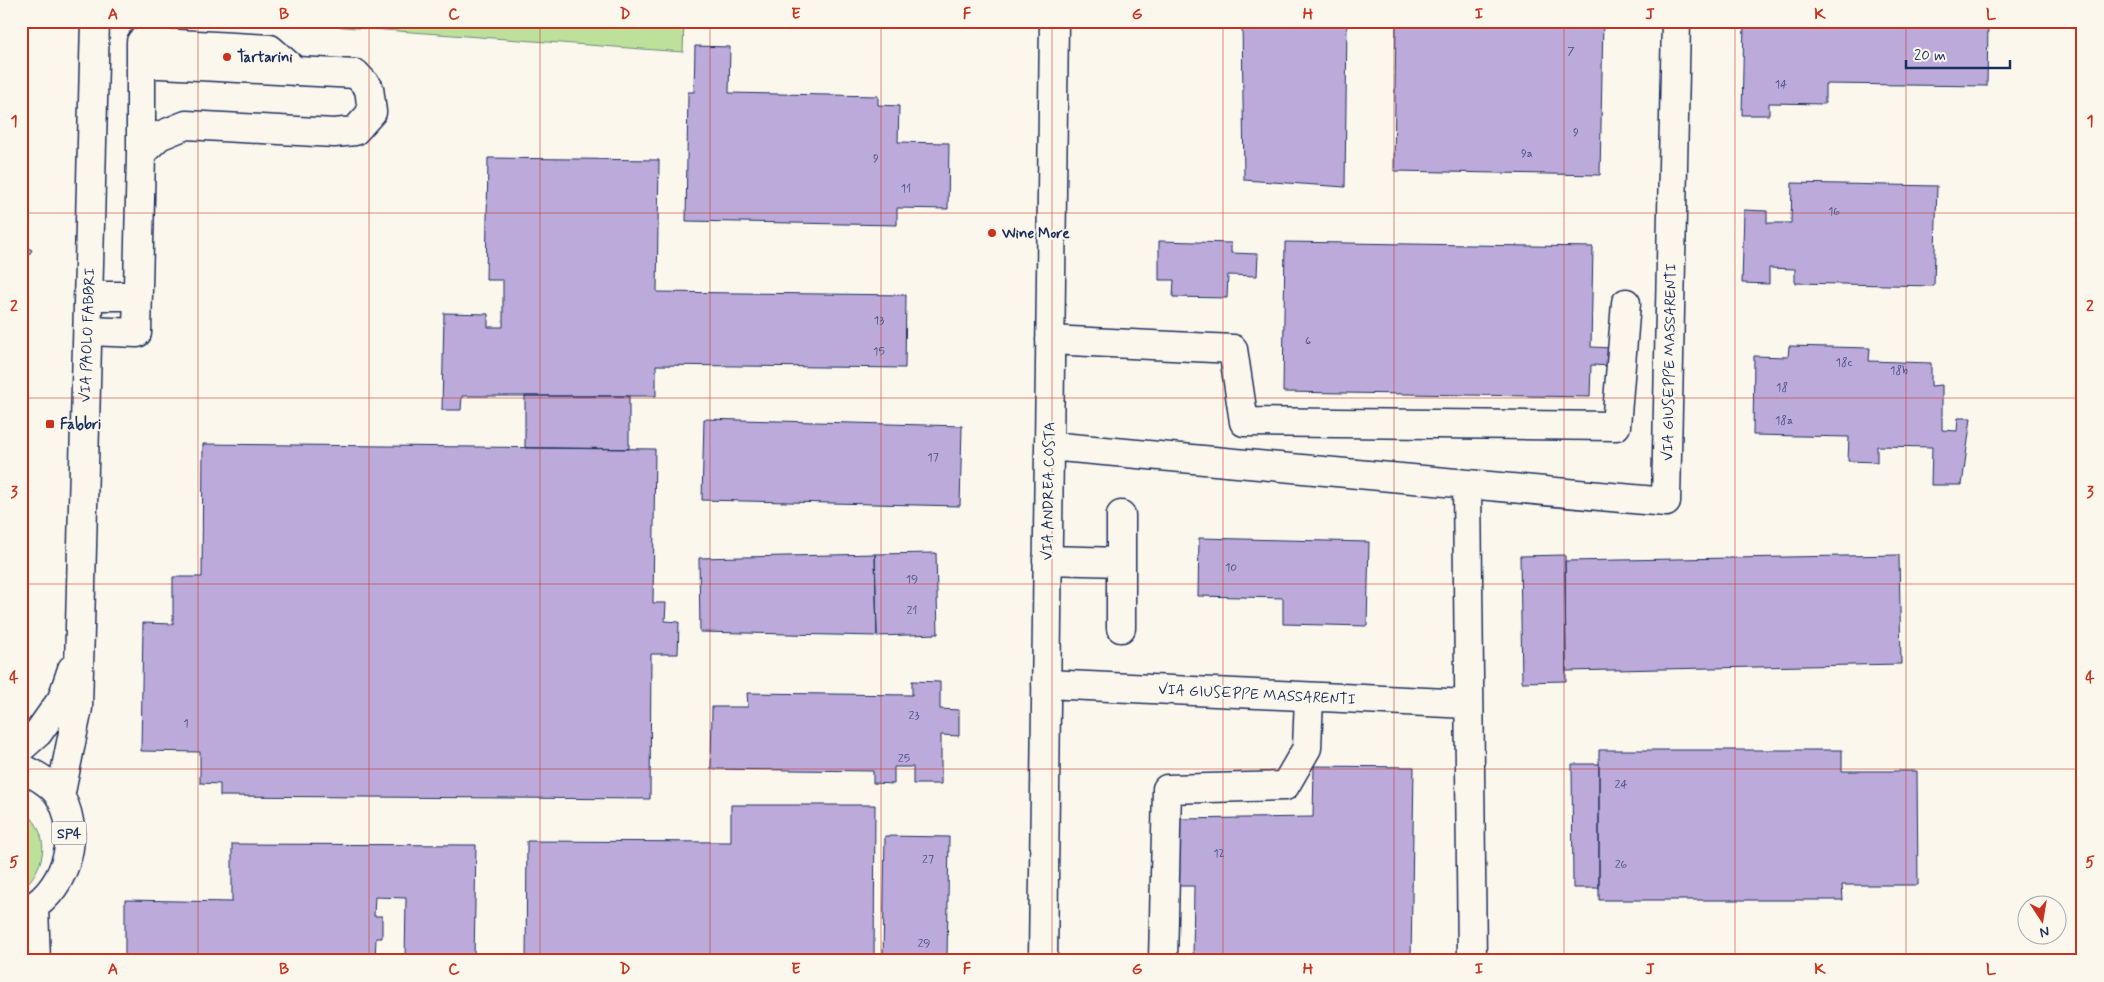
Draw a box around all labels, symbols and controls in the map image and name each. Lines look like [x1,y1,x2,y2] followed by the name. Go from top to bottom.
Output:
[108,4,118,25] text: A
[279,4,289,25] text: B
[448,4,460,25] text: C
[619,4,631,25] text: D
[791,4,801,25] text: E
[963,4,972,25] text: F
[1132,4,1143,25] text: G
[1303,4,1314,25] text: H
[1475,4,1484,25] text: I
[1645,4,1655,25] text: J
[1814,4,1826,25] text: K
[1986,4,1997,25] text: L
[1906,38,2010,70] scale bar
[1567,44,1575,60] house number: 7
[1914,46,1946,66] text: 20 m
[237,48,293,68] place label: Tartarini
[221,51,233,63] marker: Tartarini
[1775,77,1787,93] house number: 14
[10,111,18,132] text: 1
[2086,111,2094,132] text: 1
[1573,125,1579,141] house number: 9
[1521,146,1533,162] house number: 9a
[873,151,879,167] house number: 9
[901,181,911,197] house number: 11
[1828,204,1840,220] house number: 16
[1001,224,1070,244] place label: Wine More
[986,227,998,239] marker: Wine More
[1658,263,1682,461] street label: VIA GIUSEPPE MASSARENTI
[76,267,100,403] street label: VIA PAOLO FABBRI
[10,296,18,317] text: 2
[2086,296,2094,317] text: 2
[874,313,884,329] house number: 13
[1305,333,1311,349] house number: 6
[873,344,885,360] house number: 15
[1836,355,1853,371] house number: 18c
[1890,363,1908,379] house number: 18b
[1776,380,1788,396] house number: 18
[1775,413,1793,429] house number: 18a
[60,415,101,435] place label: Fabbri
[44,418,56,430] marker: Fabbri
[1038,421,1060,561] street label: VIA ANDREA COSTA
[927,450,939,466] house number: 17
[10,482,18,503] text: 3
[2086,482,2094,503] text: 3
[1225,560,1237,576] house number: 10
[906,572,918,588] house number: 19
[906,603,918,619] house number: 21
[9,667,19,688] text: 4
[2085,667,2095,688] text: 4
[1158,680,1356,710] street label: VIA GIUSEPPE MASSARENTI
[909,708,919,724] house number: 23
[183,716,189,732] house number: 1
[898,751,910,767] house number: 25
[1614,777,1628,793] house number: 24
[52,821,86,844] road number: SP4
[1213,846,1225,862] house number: 12
[9,852,19,873] text: 5
[922,852,934,868] house number: 27
[2085,852,2095,873] text: 5
[1615,857,1628,873] house number: 26
[2016,894,2066,944] north arrow
[2038,922,2051,942] text: N
[917,936,931,952] house number: 29
[108,959,118,980] text: A
[279,959,289,980] text: B
[448,959,460,980] text: C
[619,959,631,980] text: D
[791,959,801,980] text: E
[963,959,972,980] text: F
[1132,959,1143,980] text: G
[1303,959,1314,980] text: H
[1475,959,1484,980] text: I
[1645,959,1655,980] text: J
[1814,959,1826,980] text: K
[1986,959,1997,980] text: L

